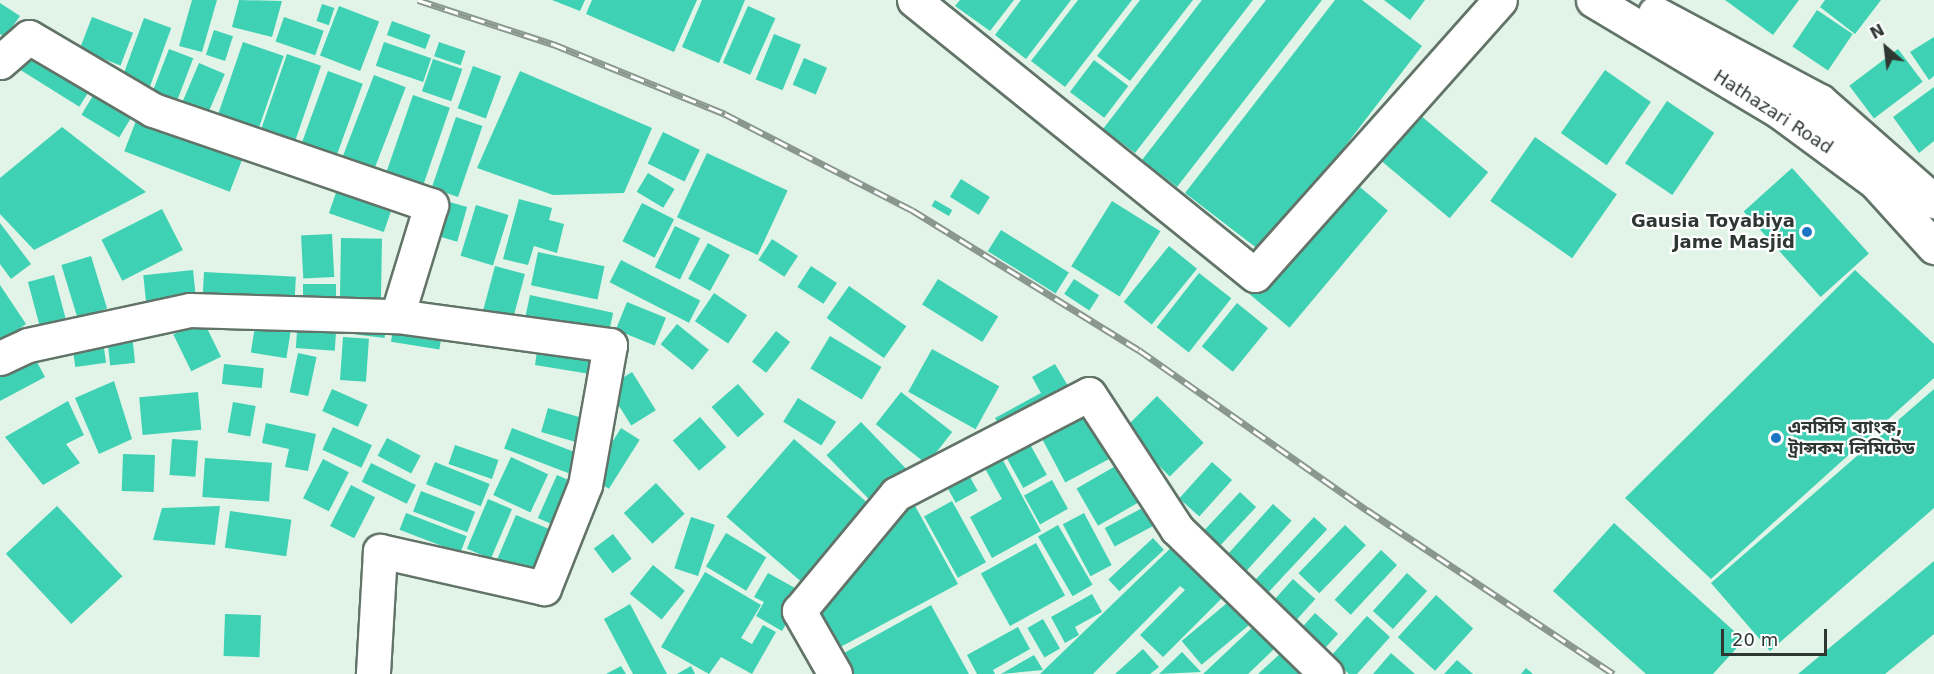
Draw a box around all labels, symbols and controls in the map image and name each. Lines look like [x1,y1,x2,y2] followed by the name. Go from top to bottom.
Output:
[1856,18,1916,78] north arrow
[1867,20,1888,43] text: N
[1709,65,1837,159] street label: Hathazari Road
[1631,211,1795,254] place label: Gausia Toyabiya Jame Masjid
[1800,225,1814,239] marker: Gausia Toyabiya Jame Masjid
[1788,417,1915,460] place label: এনসিসি ব্যাংক, ট্রান্সকম লিমিটেড
[1769,431,1783,445] marker: এনসিসি ব্যাংক, ট্রান্সকম লিমিটেড
[1724,617,1830,655] scale bar
[1732,629,1778,650] text: 20 m

